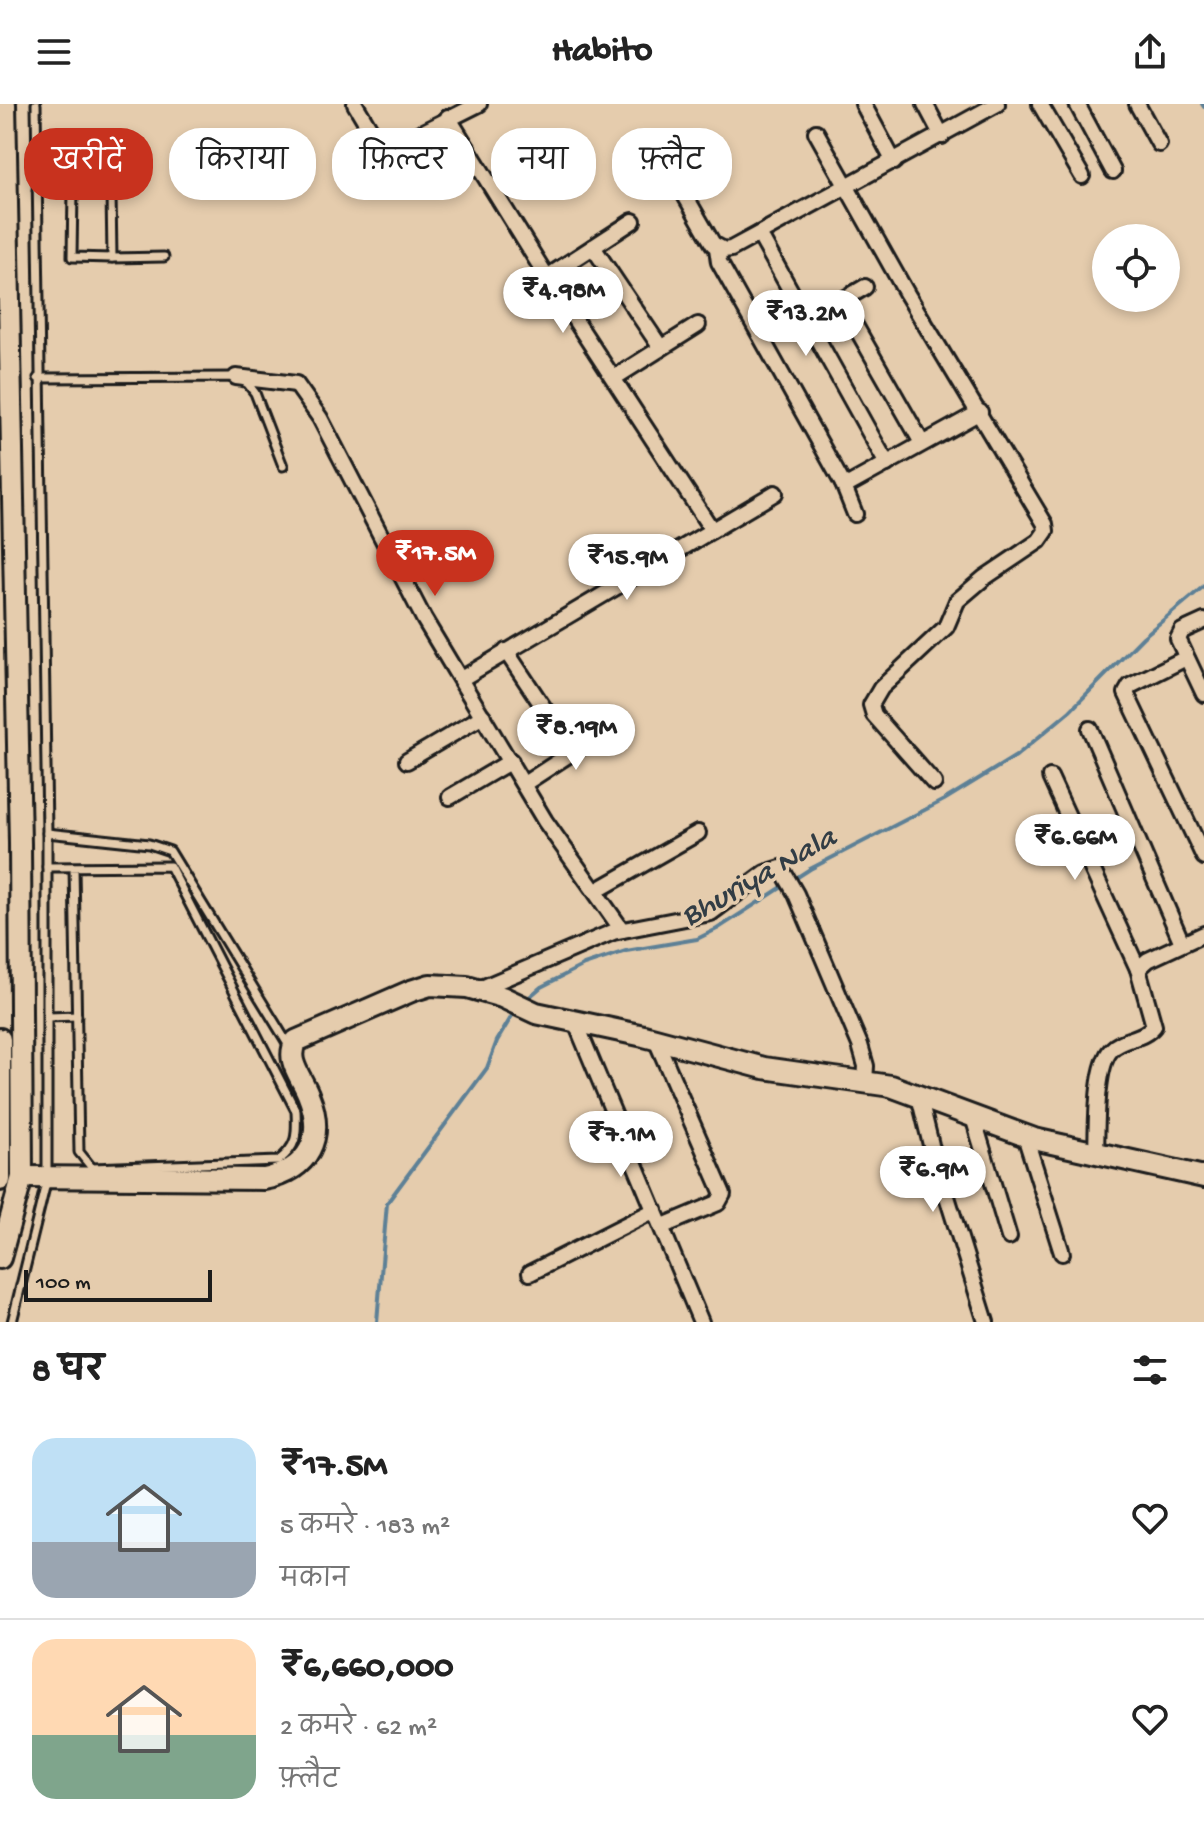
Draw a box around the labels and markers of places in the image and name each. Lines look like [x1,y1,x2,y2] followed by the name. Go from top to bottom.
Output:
[498,267,628,335] pin: ₹4.98M
[741,290,871,358] pin: ₹13.2M
[370,530,500,598] pin: ₹17.5M
[562,534,692,602] pin: ₹15.9M
[511,704,641,772] pin: ₹8.19M
[1010,814,1140,882] pin: ₹6.66M
[565,1111,677,1179] pin: ₹7.1M
[877,1146,989,1214] pin: ₹6.9M

